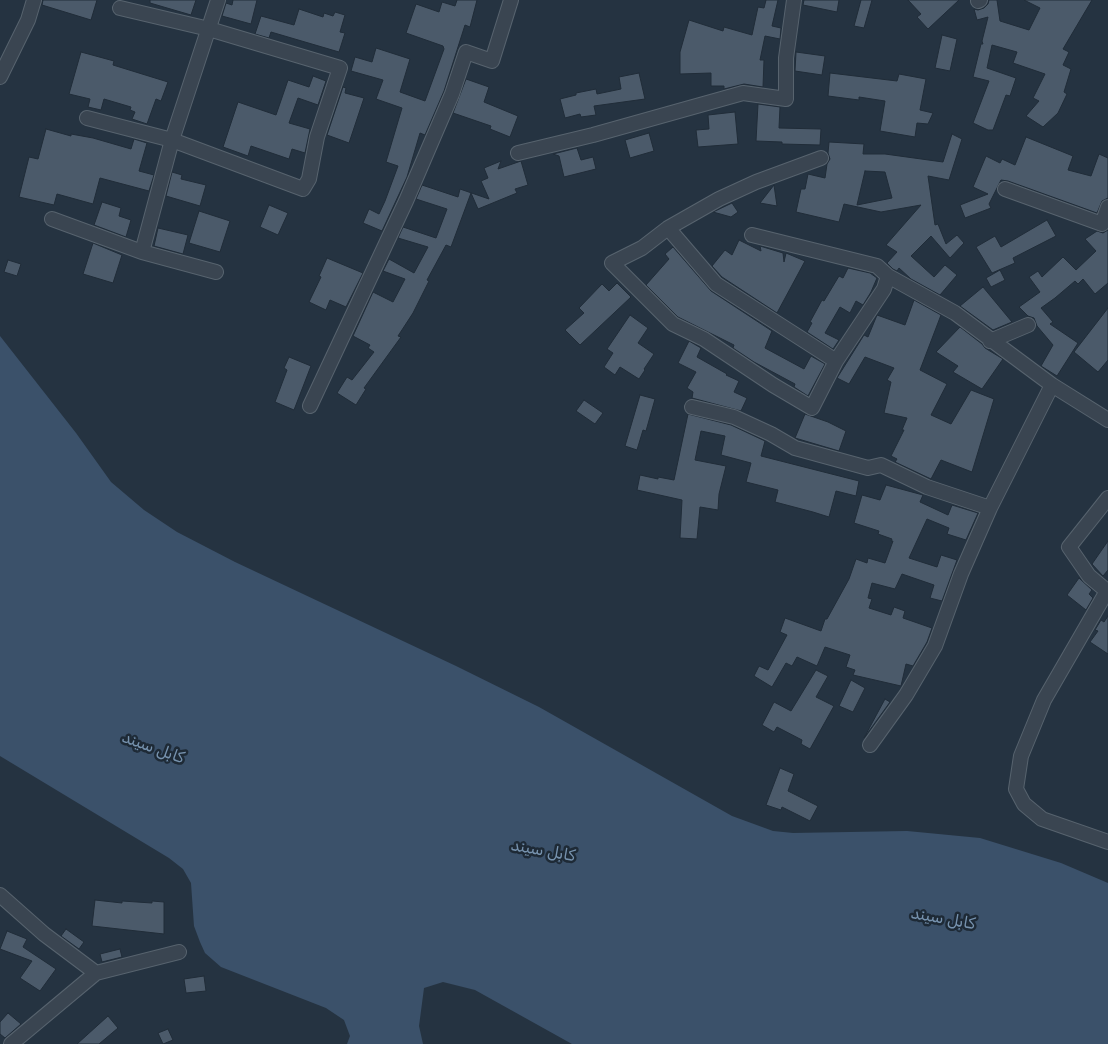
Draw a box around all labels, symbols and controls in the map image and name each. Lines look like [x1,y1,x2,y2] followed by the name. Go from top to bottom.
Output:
[119,728,187,768] water label: کابل سيند
[509,836,577,866] water label: کابل سيند
[909,904,977,934] water label: کابل سيند

